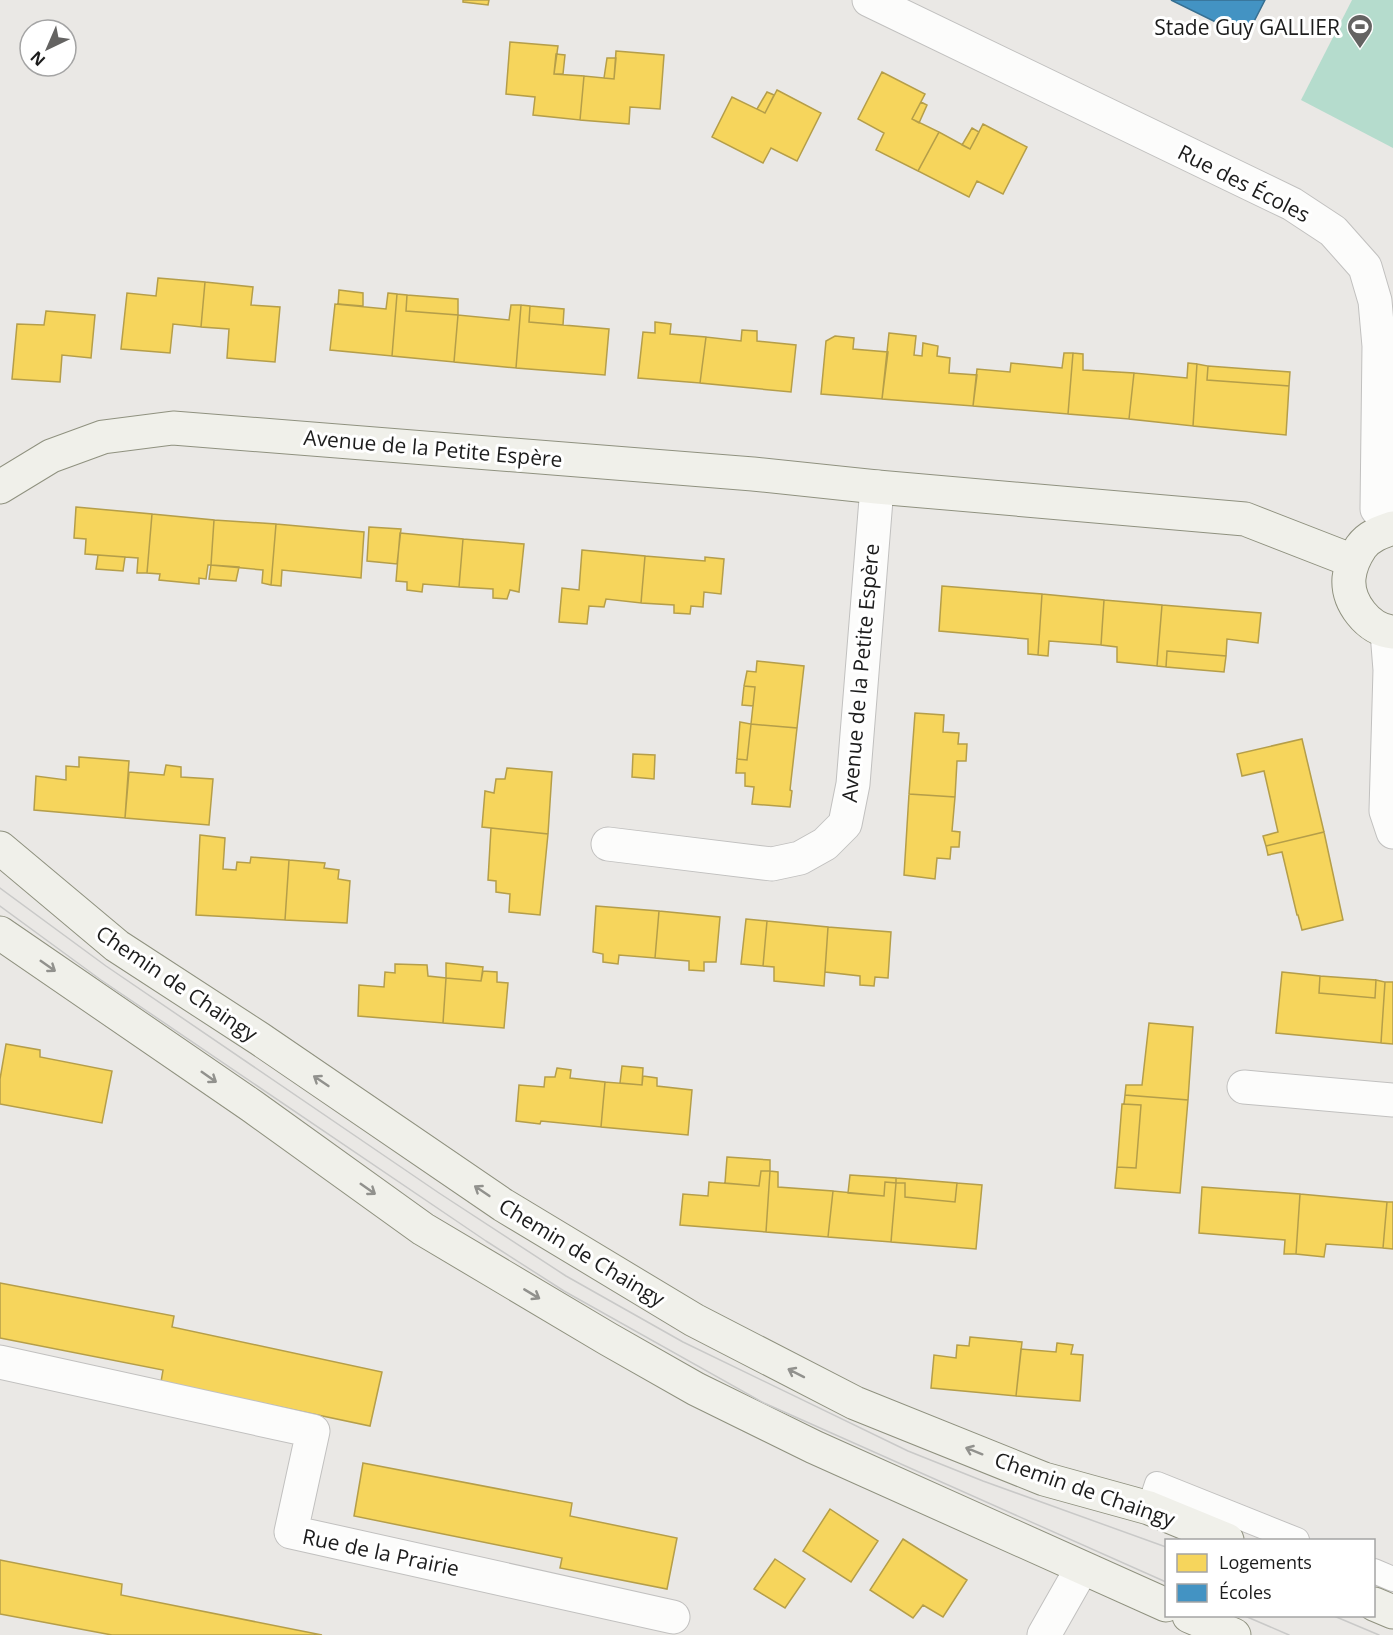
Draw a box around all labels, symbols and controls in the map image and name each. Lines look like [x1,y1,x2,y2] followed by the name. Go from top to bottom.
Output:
[1345,12,1375,50] sports icon: Stade Guy GALLIER
[1154,13,1340,41] place label: Stade Guy GALLIER
[18,18,78,78] north arrow
[25,46,50,71] text: N
[1173,138,1315,228] street label: Rue des Écoles
[302,423,564,473] street label: Avenue de la Petite Espère
[835,542,885,804] street label: Avenue de la Petite Espère
[91,919,264,1048] street label: Chemin de Chaingy
[40,960,56,972] one-way arrow
[200,1071,216,1083] one-way arrow
[313,1074,330,1086] one-way arrow
[359,1183,375,1195] one-way arrow
[474,1185,491,1197] one-way arrow
[494,1191,671,1313] street label: Chemin de Chaingy
[523,1288,540,1300] one-way arrow
[787,1366,805,1378] one-way arrow
[965,1445,984,1456] one-way arrow
[991,1445,1179,1533] street label: Chemin de Chaingy
[300,1522,462,1582] street label: Rue de la Prairie
[1165,1539,1375,1617] legend
[1219,1550,1312,1574] text: Logements
[1219,1580,1272,1604] text: Écoles

